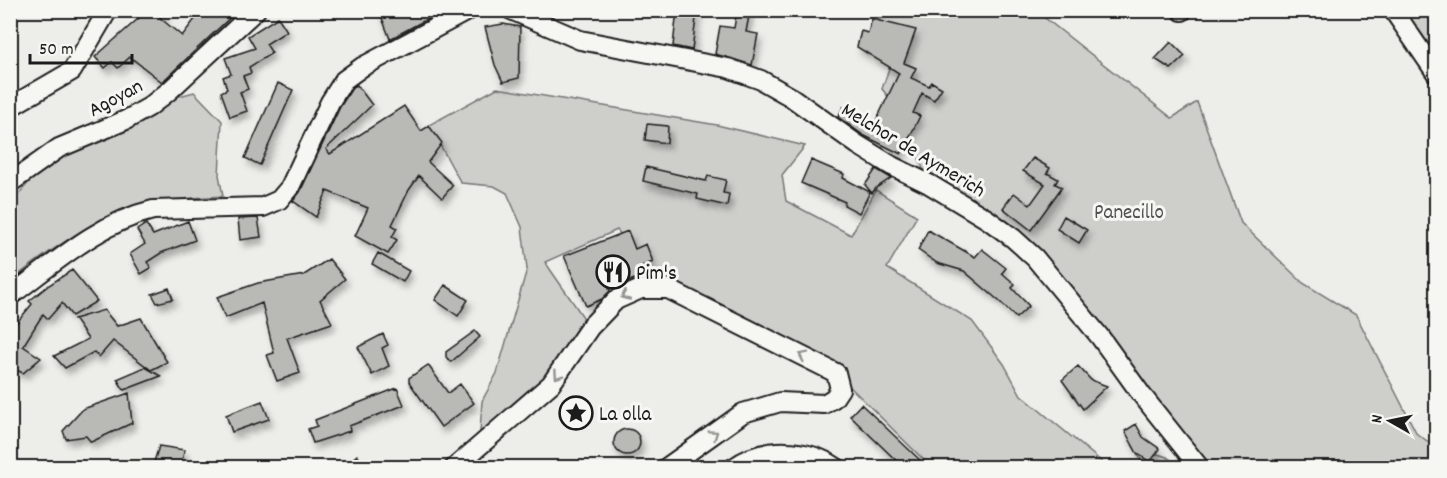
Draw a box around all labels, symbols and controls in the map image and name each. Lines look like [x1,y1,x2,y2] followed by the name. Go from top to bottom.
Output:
[30,27,132,65] scale bar
[39,38,74,63] text: 50 m
[84,73,149,127] street label: Agoyan
[835,97,990,207] street label: Melchor de Aymerich
[1094,199,1164,229] park label: Panecillo
[595,254,631,290] restaurant icon: Pim's
[636,260,677,290] place label: Pim's
[621,288,632,300] one-way arrow
[799,352,810,363] one-way arrow
[553,369,565,379] one-way arrow
[1360,391,1420,451] north arrow
[558,395,594,431] place icon: La olla
[599,401,653,431] place label: La olla
[1366,413,1390,425] text: N
[707,430,718,441] one-way arrow

